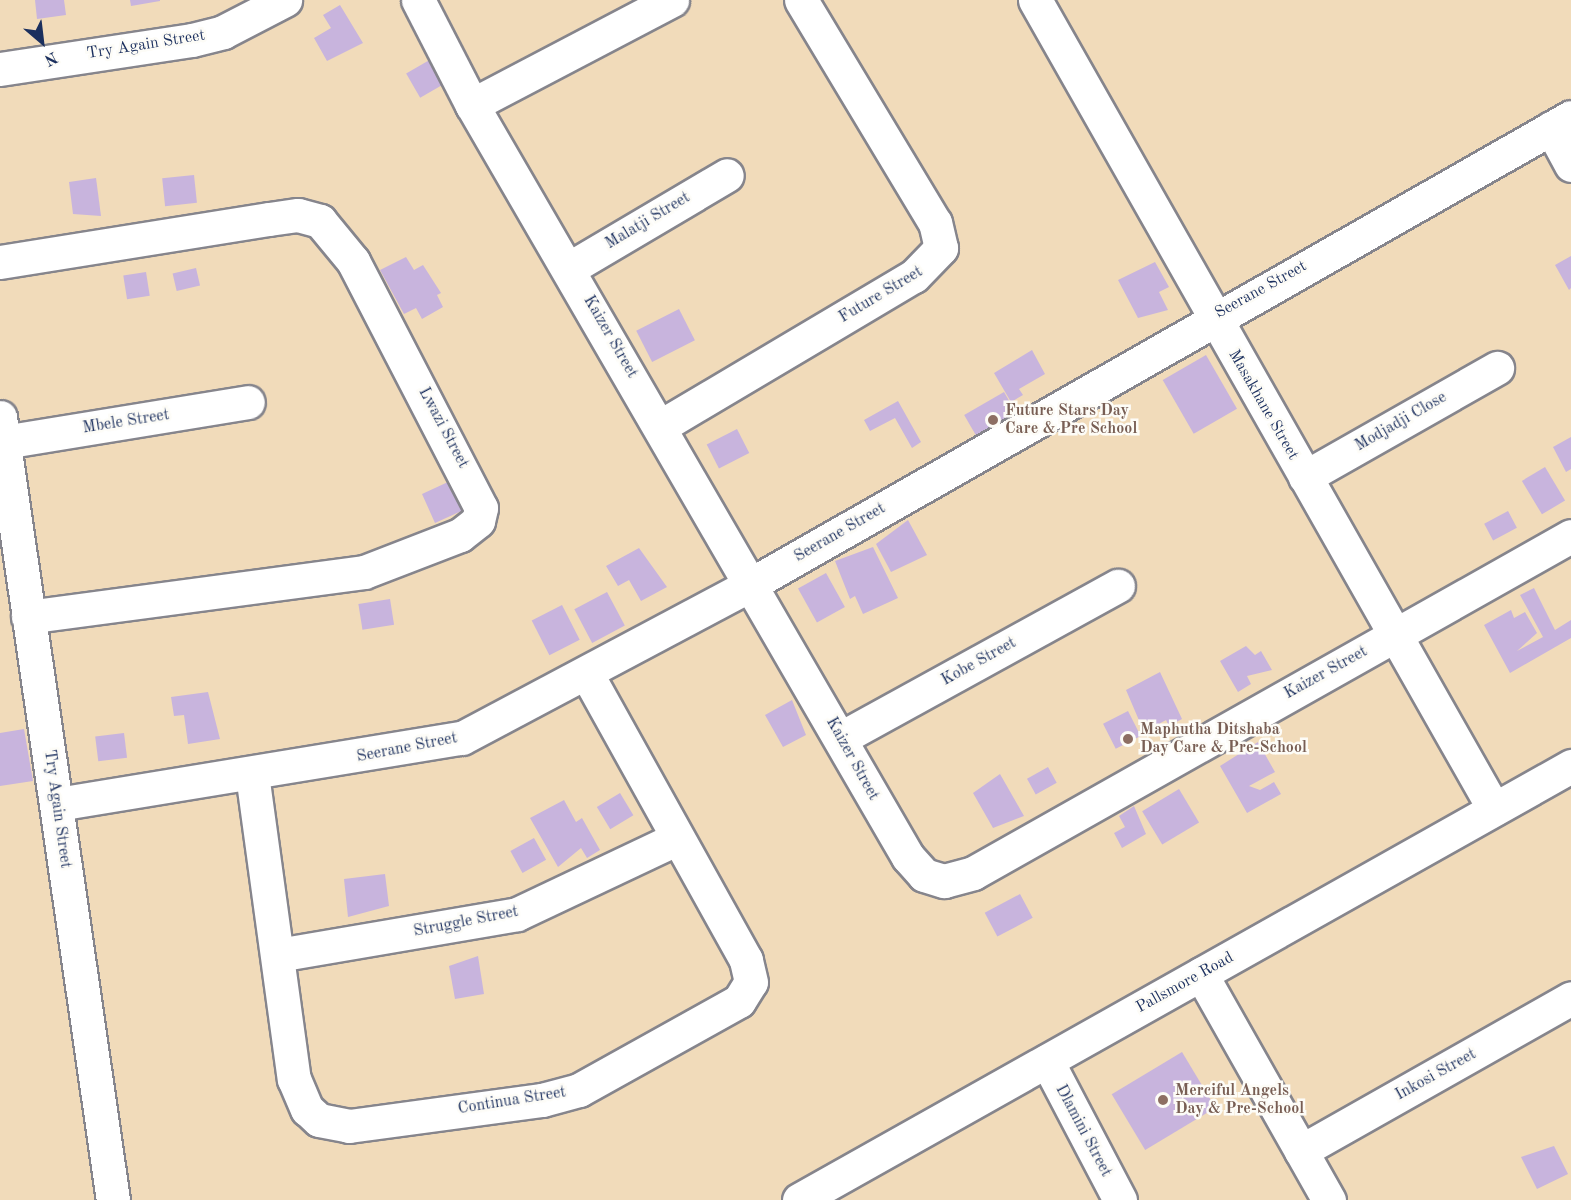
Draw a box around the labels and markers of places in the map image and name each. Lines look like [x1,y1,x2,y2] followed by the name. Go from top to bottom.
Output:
[1005,401,1137,439] place label: Future Stars Day Care & Pre School
[986,413,1000,427] marker: Future Stars Day Care & Pre School
[1140,720,1307,758] place label: Maphutha Ditshaba Day Care & Pre-School
[1121,732,1135,746] marker: Maphutha Ditshaba Day Care & Pre-School
[1175,1081,1304,1119] place label: Merciful Angels Day & Pre-School
[1156,1093,1170,1107] marker: Merciful Angels Day & Pre-School

